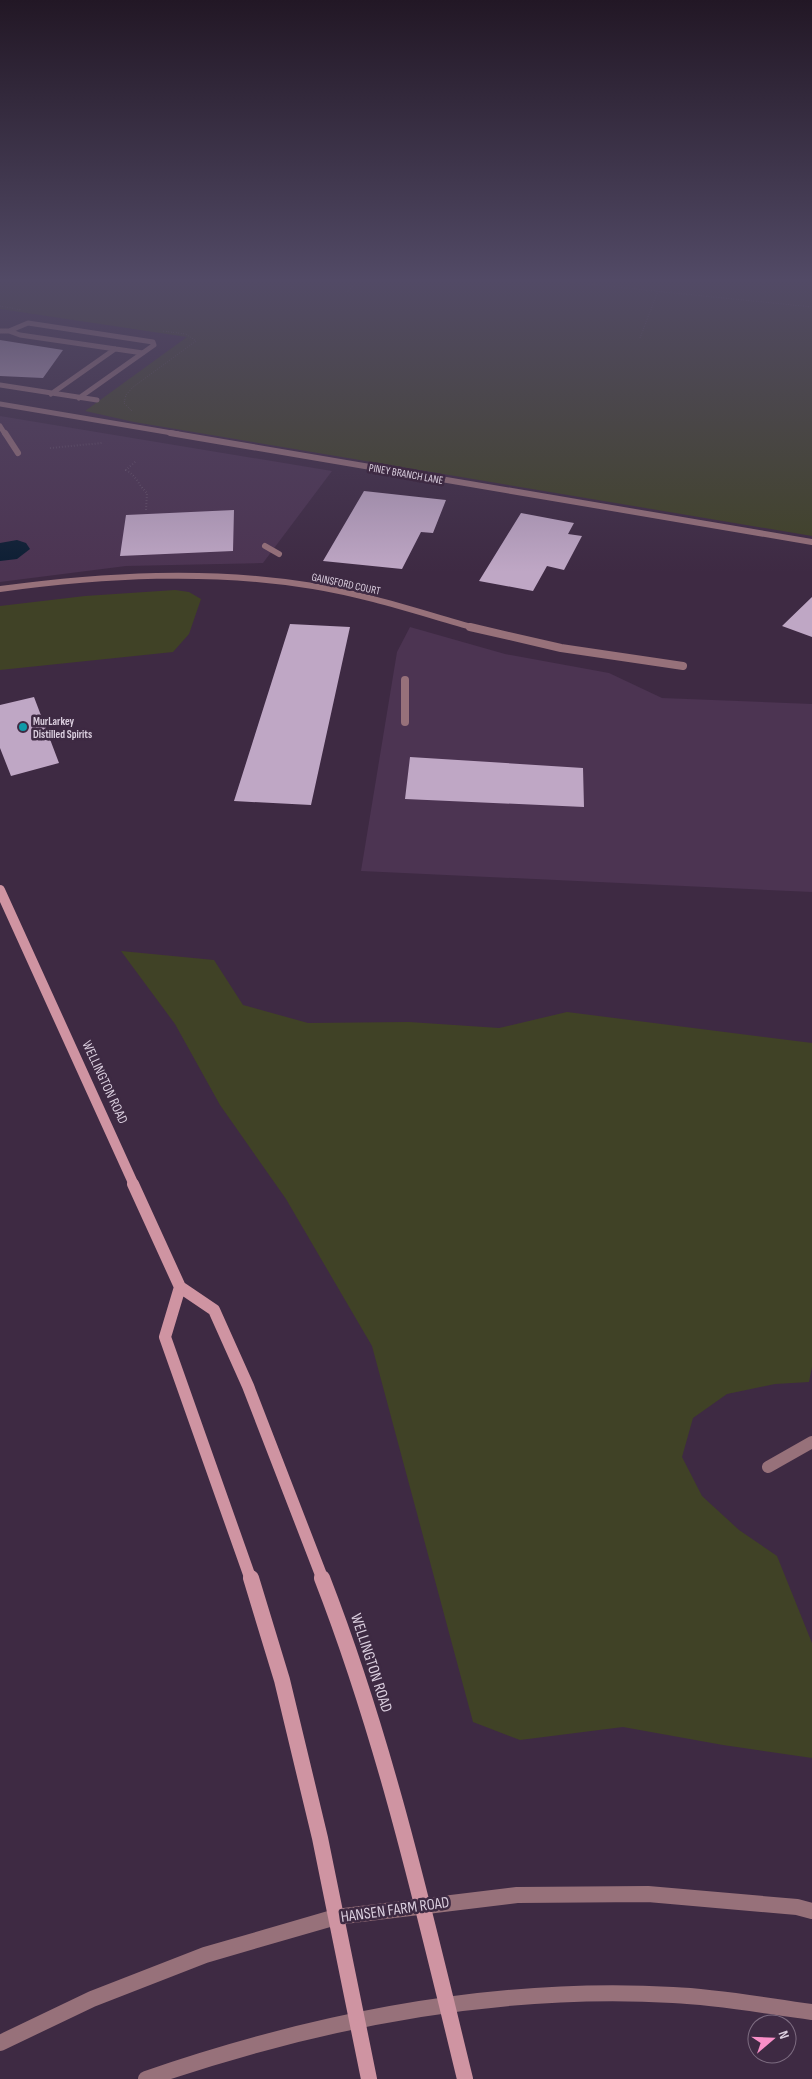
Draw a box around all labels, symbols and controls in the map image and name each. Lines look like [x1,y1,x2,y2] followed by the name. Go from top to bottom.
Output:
[368,461,444,487] street label: PINEY BRANCH LANE
[310,570,382,598] street label: GAINSFORD COURT
[33,715,92,741] place label: MurLarkey Distilled Spirits
[17,721,29,733] marker: MurLarkey Distilled Spirits
[78,1038,132,1126] street label: WELLINGTON ROAD
[346,1611,396,1715] street label: WELLINGTON ROAD
[340,1893,451,1927] street label: HANSEN FARM ROAD
[747,2014,797,2064] north arrow
[775,2029,793,2041] text: N

